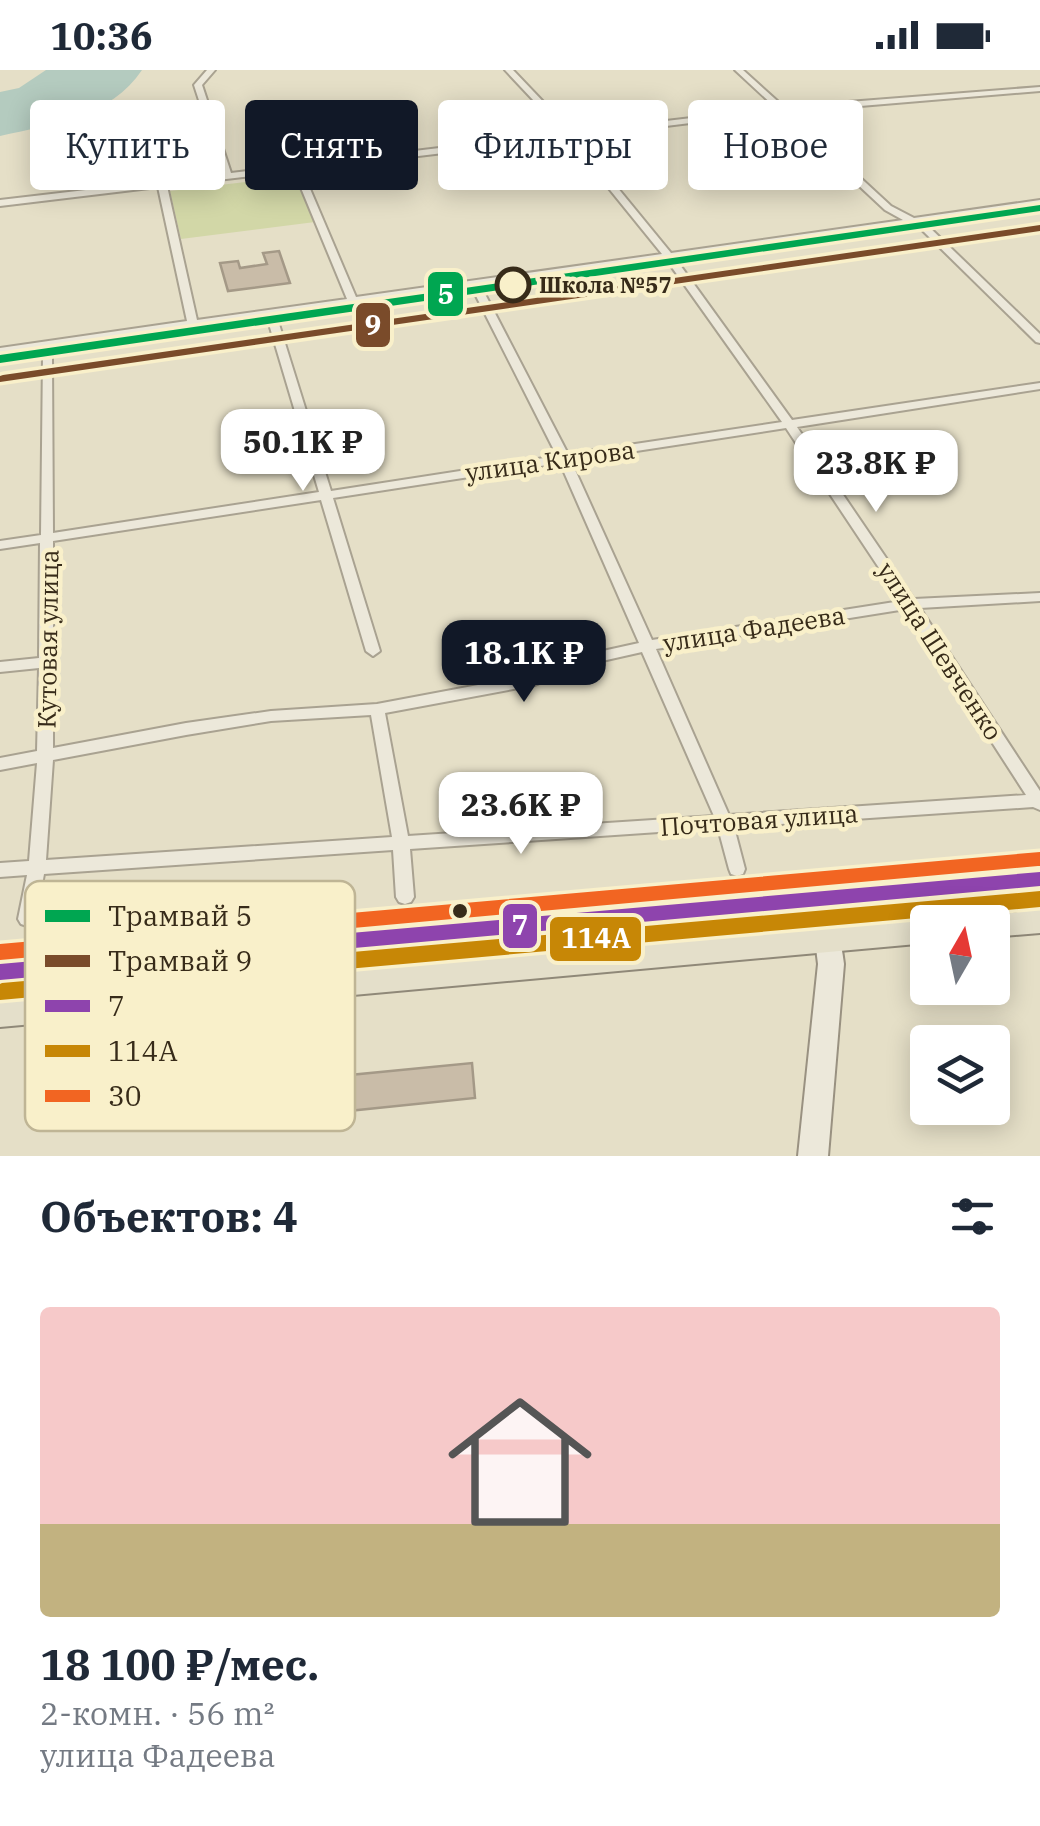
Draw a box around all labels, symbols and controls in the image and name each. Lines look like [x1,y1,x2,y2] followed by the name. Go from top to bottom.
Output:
[50,11,153,60] text: 10:36
[30,100,225,190] chip: Купить
[245,100,418,190] chip: Снять
[438,100,668,190] chip: Фильтры
[688,100,863,190] chip: Новое
[496,268,530,302] marker: Школа №57
[426,270,465,318] line badge: 5
[539,270,672,299] place label: Школа №57
[438,275,454,312] text: 5
[354,301,392,349] line badge: 9
[365,306,381,343] text: 9
[211,409,395,494] pin: 50.1K ₽
[243,420,363,462] text: 50.1K ₽
[784,430,968,515] pin: 23.8K ₽
[463,432,637,489] street label: улица Кирова
[816,441,936,483] text: 23.8K ₽
[29,549,66,729] street label: Кутовая улица
[870,555,1010,746] street label: улица Шевченко
[661,598,847,659] street label: улица Фадеева
[432,620,616,705] pin: 18.1K ₽
[464,631,584,673] text: 18.1K ₽
[429,772,613,857] pin: 23.6K ₽
[461,783,581,825] text: 23.6K ₽
[659,796,859,843] street label: Почтовая улица
[25,881,355,1131] legend
[108,897,252,934] text: Трамвай 5
[450,901,470,921] unlabelled marker
[501,902,539,950] line badge: 7
[910,905,1010,1005] north arrow
[910,905,1010,1125] map controls
[512,906,528,943] text: 7
[548,915,643,963] line badge: 114А
[561,919,631,956] text: 114А
[108,942,252,979] text: Трамвай 9
[108,987,125,1024] text: 7
[910,1025,1010,1125] button: layers
[108,1032,178,1069] text: 114А
[108,1077,142,1114] text: 30
[40,1189,298,1244] text: Объектов: 4
[945,1189,1000,1244] icon: filters
[430,1372,610,1552] icon: home
[40,1637,319,1692] text: 18 100 ₽/мес.
[40,1692,274,1734] text: 2-комн. · 56 m²
[40,1734,275,1776] text: улица Фадеева

